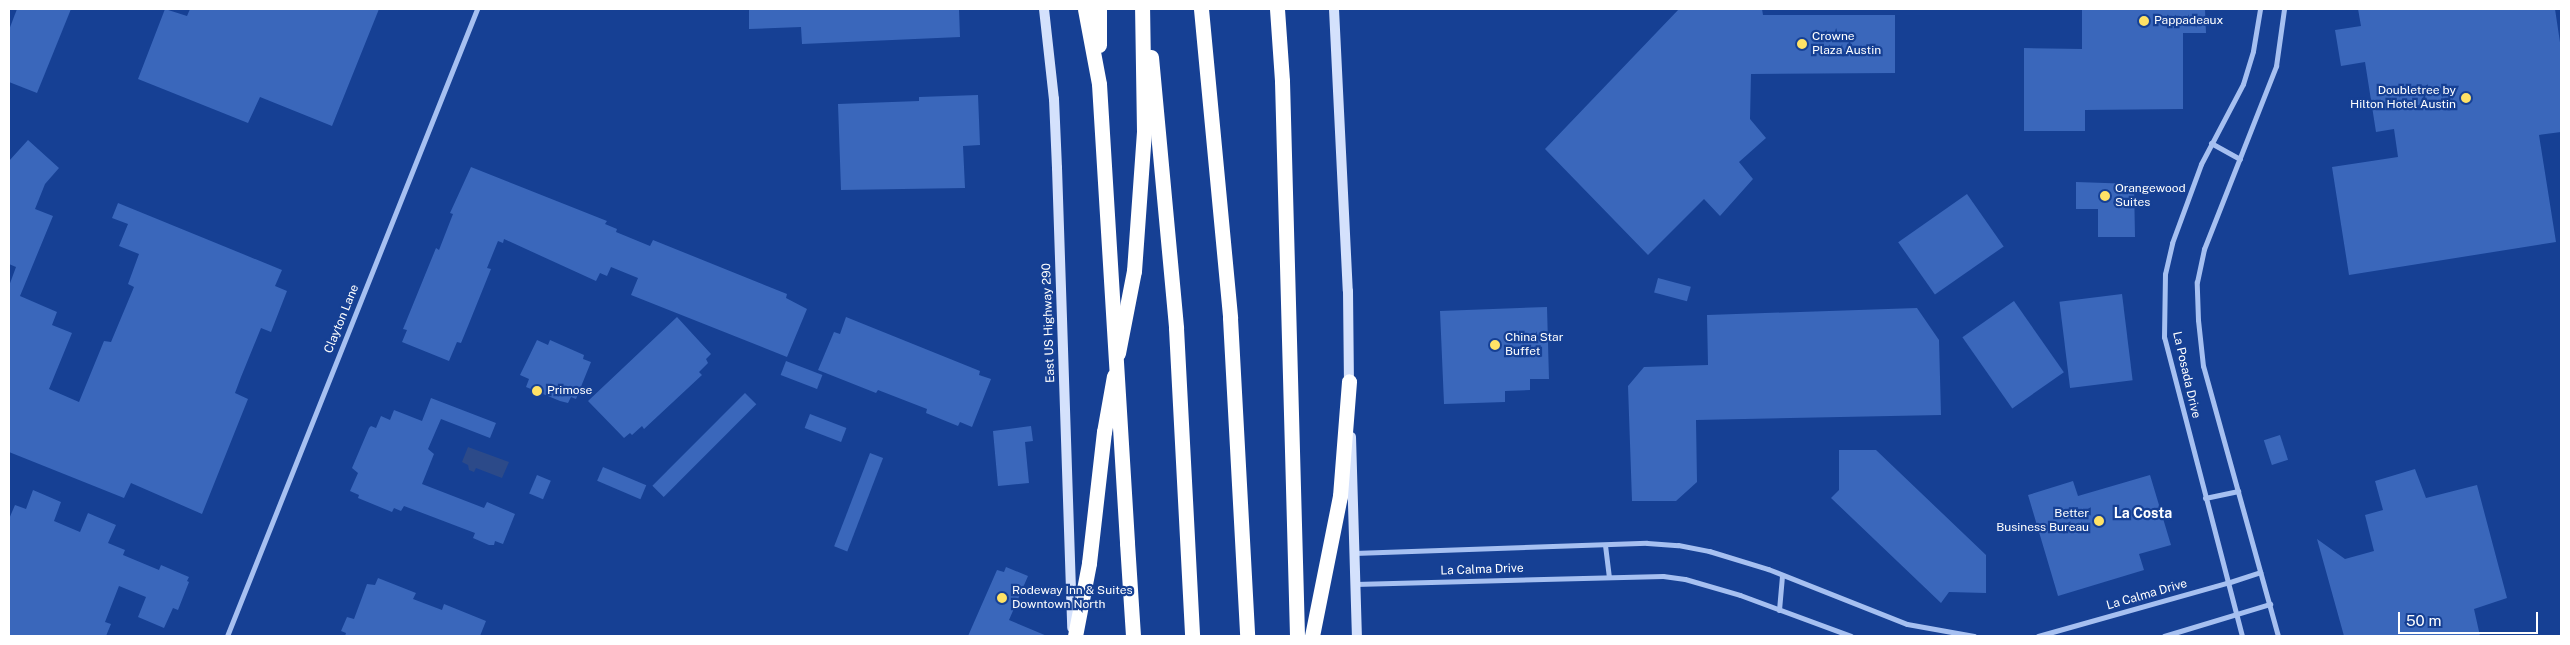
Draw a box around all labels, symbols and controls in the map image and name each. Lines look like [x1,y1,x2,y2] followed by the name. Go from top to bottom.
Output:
[2154,14,2223,28] place label: Pappadeaux
[2138,15,2150,27] marker: Pappadeaux
[1812,30,1881,58] place label: Crowne Plaza Austin
[1796,38,1808,50] marker: Crowne Plaza Austin
[2350,84,2456,112] place label: Doubletree by Hilton Hotel Austin
[2460,92,2472,104] marker: Doubletree by Hilton Hotel Austin
[2115,182,2186,210] place label: Orangewood Suites
[2099,190,2111,202] marker: Orangewood Suites
[1040,263,1058,383] street label: East US Highway 290
[322,282,362,356] street label: Clayton Lane
[2169,330,2203,420] street label: La Posada Drive
[1505,331,1563,359] place label: China Star Buffet
[1489,339,1501,351] marker: China Star Buffet
[547,384,592,398] place label: Primose
[531,385,543,397] marker: Primose
[2114,505,2172,521] district label: La Costa
[1996,507,2089,535] place label: Better Business Bureau
[2093,515,2105,527] marker: Better Business Bureau
[1440,561,1524,579] street label: La Calma Drive
[2105,577,2189,613] street label: La Calma Drive
[1012,584,1133,612] place label: Rodeway Inn & Suites Downtown North
[996,592,1008,604] marker: Rodeway Inn & Suites Downtown North
[2400,602,2540,634] scale bar
[2406,612,2441,629] text: 50 m

